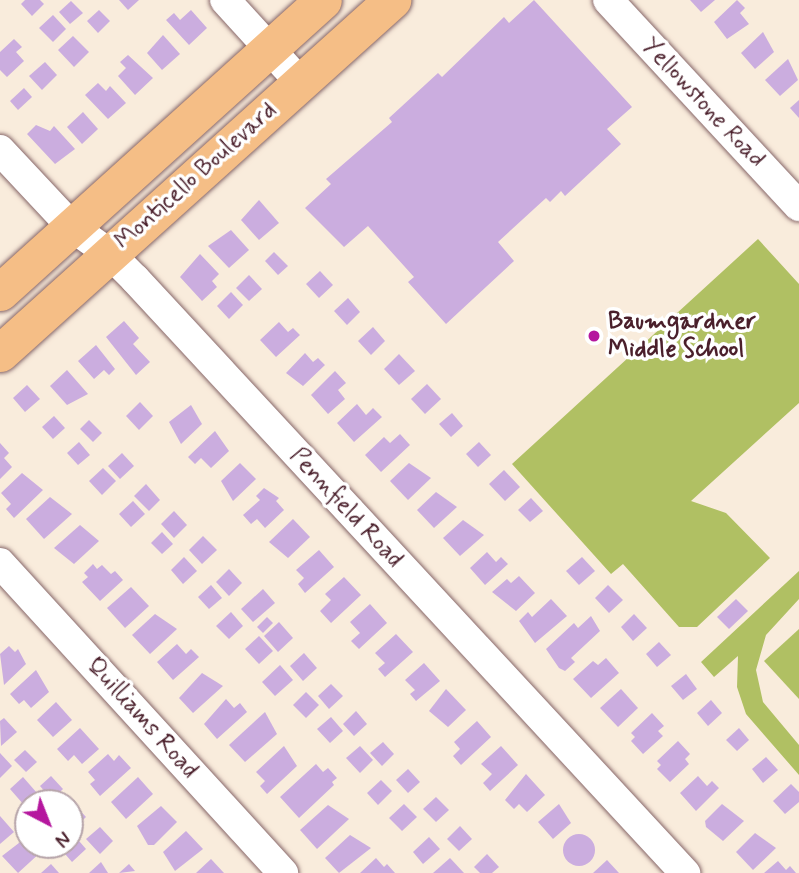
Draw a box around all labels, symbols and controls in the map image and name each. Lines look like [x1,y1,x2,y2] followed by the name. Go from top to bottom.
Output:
[635,32,771,174] street label: Yellowstone Road
[111,97,281,255] street label: Monticello Boulevard
[608,308,756,364] place label: Baumgardner Middle School
[586,328,602,344] marker: Baumgardner Middle School
[284,443,408,573] street label: Pennfield Road
[81,652,203,784] street label: Quilliams Road
[14,789,84,859] north arrow
[49,825,75,852] text: N

